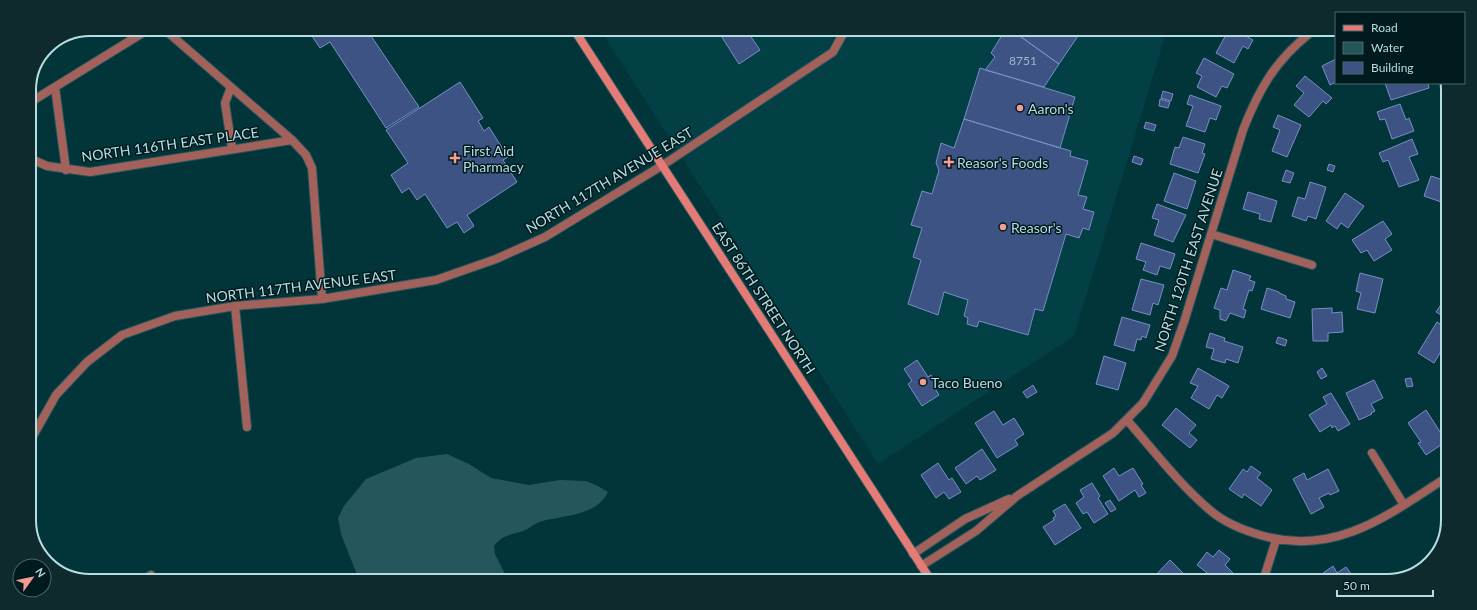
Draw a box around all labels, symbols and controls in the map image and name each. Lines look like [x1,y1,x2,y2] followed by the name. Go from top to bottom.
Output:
[1335,12,1465,84] legend
[1371,20,1398,35] text: Road
[1371,40,1404,55] text: Water
[1009,53,1037,68] house number: 8751
[1371,60,1414,75] text: Building
[1028,100,1074,117] place label: Aaron's
[1015,103,1025,113] marker: Aaron's
[80,123,260,165] street label: NORTH 116TH EAST PLACE
[522,123,696,237] street label: NORTH 117TH AVENUE EAST
[463,142,524,175] place label: First Aid Pharmacy
[450,153,460,163] marker: First Aid Pharmacy
[957,154,1048,171] place label: Reasor's Foods
[944,157,954,167] marker: Reasor's Foods
[1150,166,1226,354] street label: NORTH 120TH EAST AVENUE
[709,219,819,377] street label: EAST 86TH STREET NORTH
[1011,219,1062,236] place label: Reasor's
[998,222,1008,232] marker: Reasor's
[205,266,398,306] street label: NORTH 117TH AVENUE EAST
[931,374,1003,391] place label: Taco Bueno
[918,377,928,387] marker: Taco Bueno
[12,558,52,598] north arrow
[33,565,49,579] text: N
[1337,572,1433,598] scale bar
[1343,578,1370,593] text: 50 m

